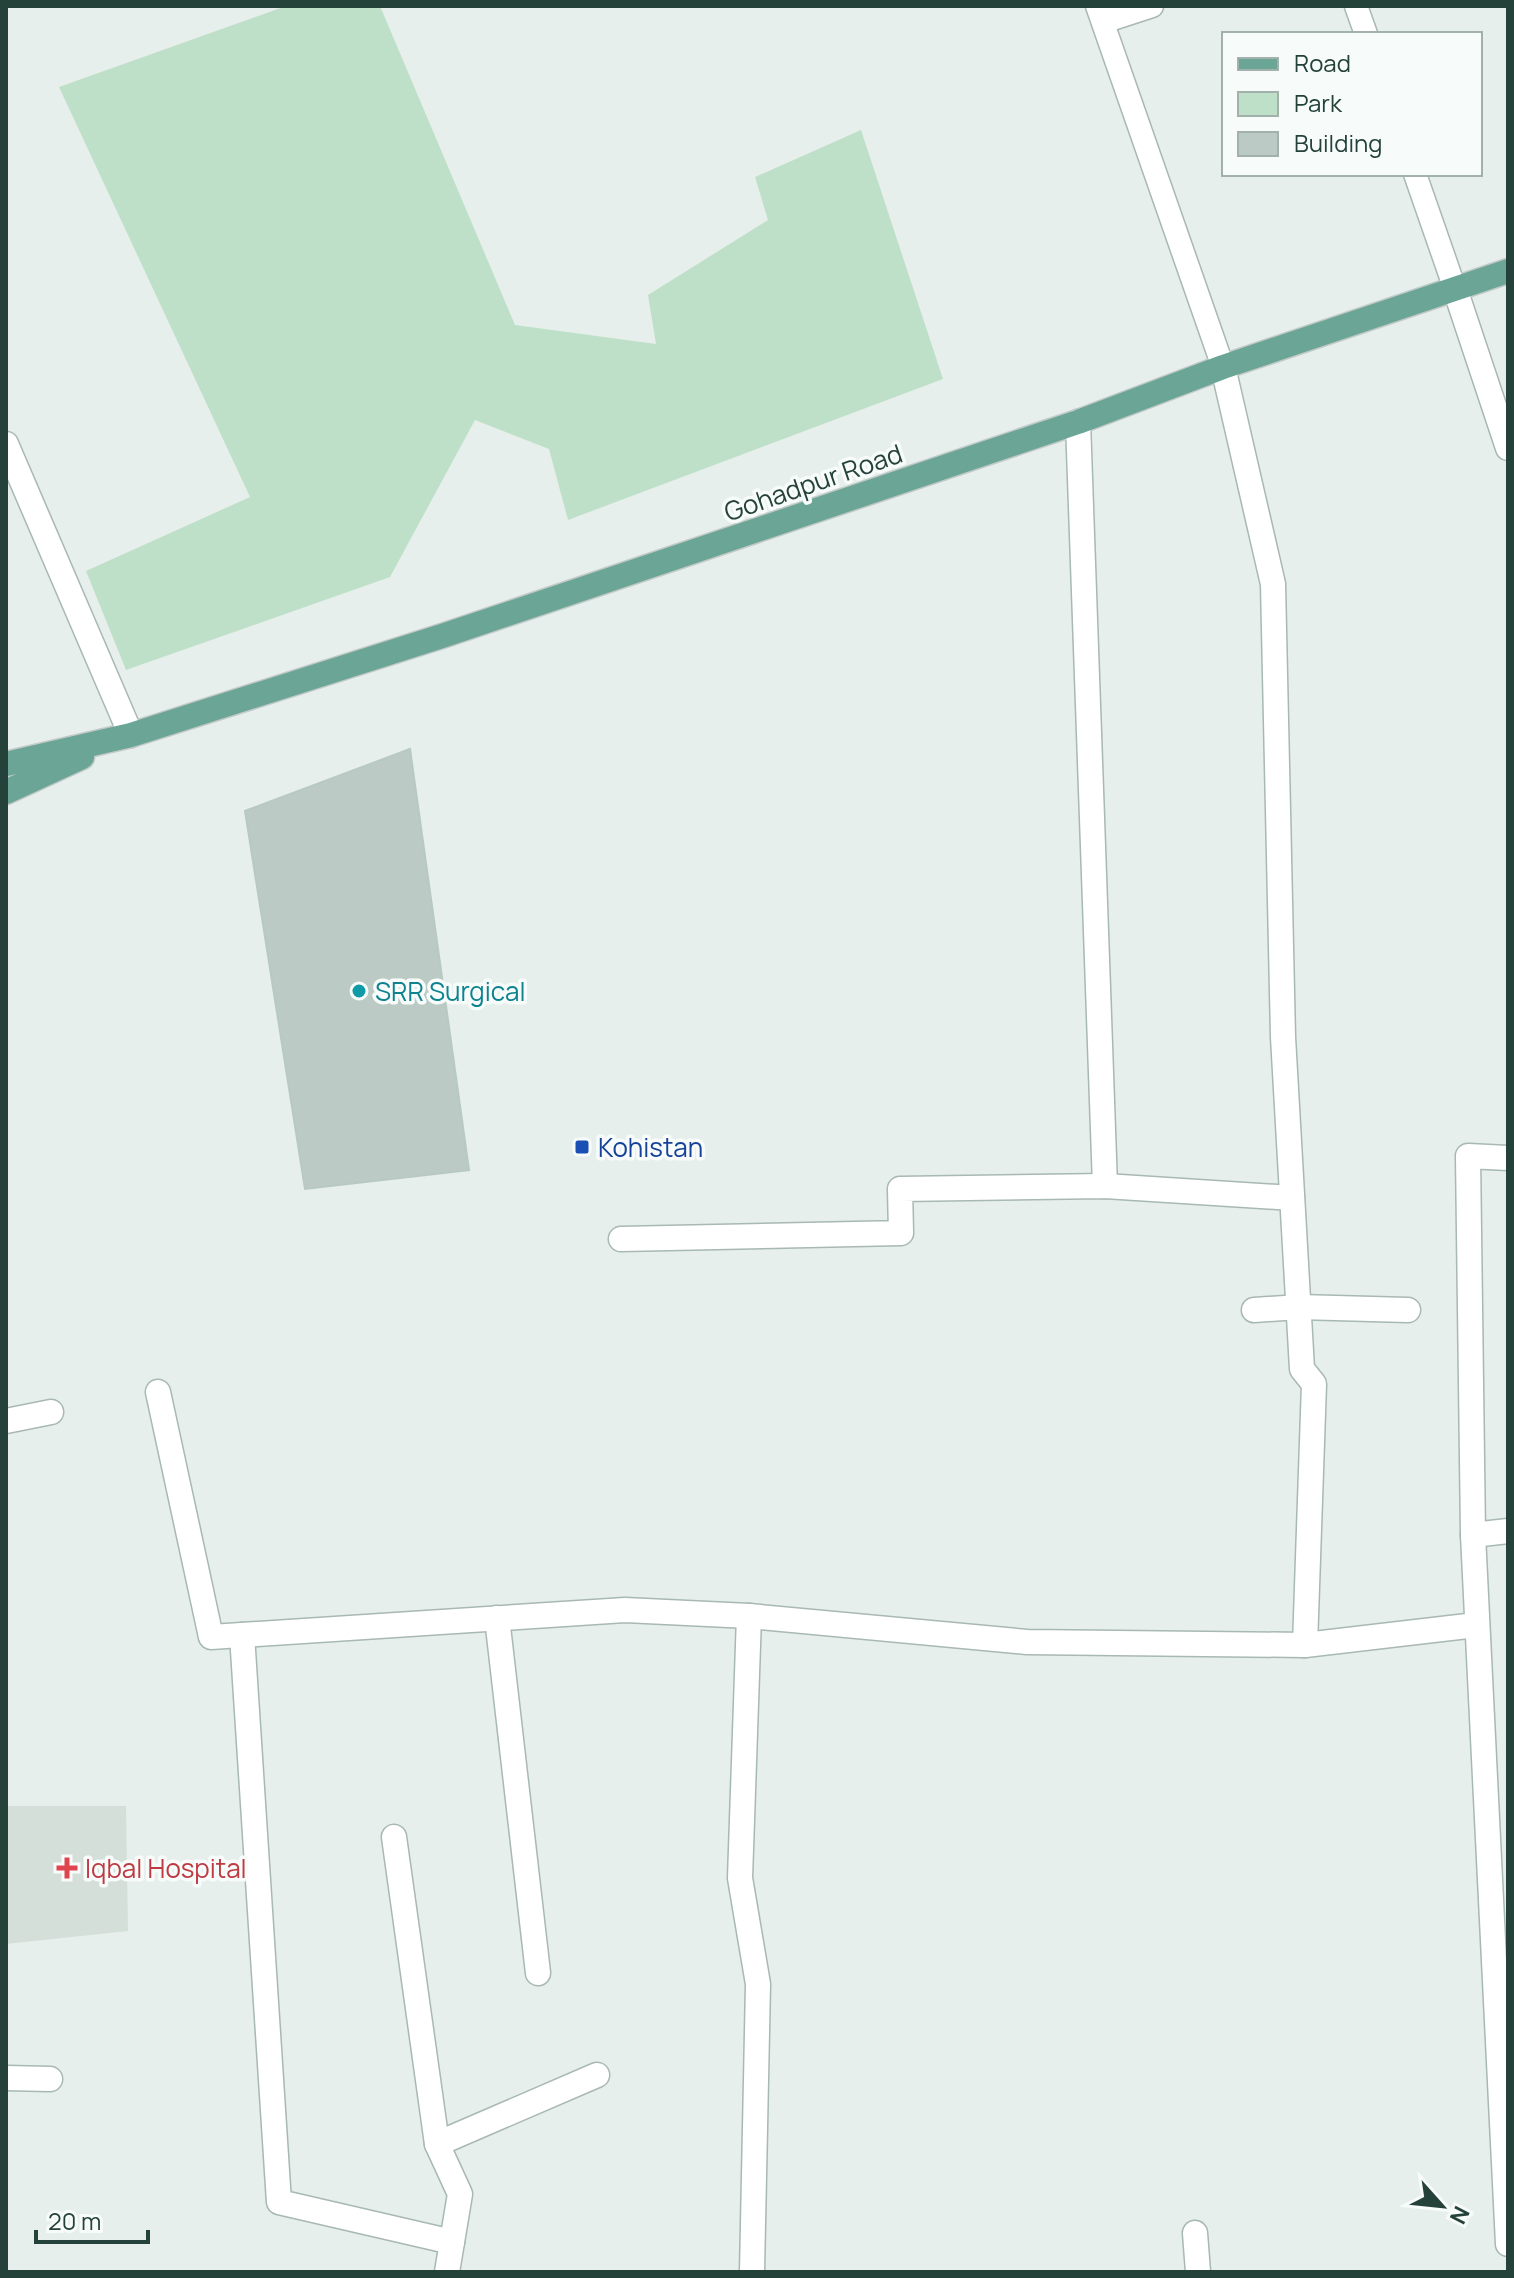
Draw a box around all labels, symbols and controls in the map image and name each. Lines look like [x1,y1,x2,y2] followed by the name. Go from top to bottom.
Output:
[1222,32,1482,176] legend
[1294,46,1351,79] text: Road
[1294,86,1343,119] text: Park
[1294,126,1382,159] text: Building
[719,435,907,529] street label: Gohadpur Road
[375,973,526,1009] place label: SRR Surgical
[350,982,368,1000] marker: SRR Surgical
[598,1129,703,1165] place label: Kohistan
[573,1138,591,1156] marker: Kohistan
[85,1850,247,1886] place label: Iqbal Hospital
[56,1857,78,1879] marker: Iqbal Hospital
[1402,2166,1482,2246] north arrow
[36,2194,148,2244] scale bar
[1443,2201,1477,2229] text: N
[48,2204,101,2237] text: 20 m

